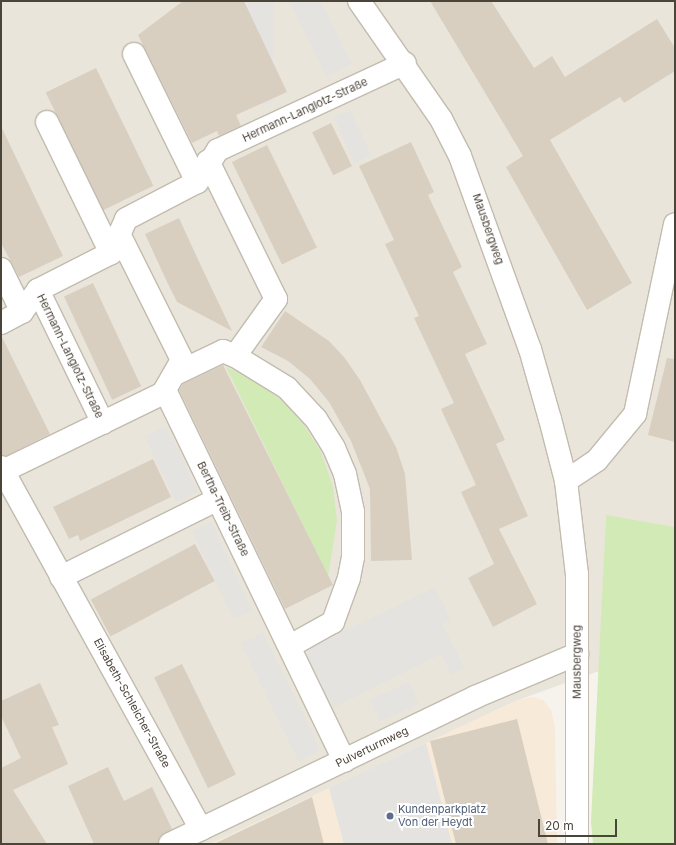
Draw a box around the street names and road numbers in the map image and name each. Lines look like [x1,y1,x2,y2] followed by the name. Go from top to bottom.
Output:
[240,75,370,145] street label: Hermann-Langlotz-Straße
[470,192,506,266] street label: Mausbergweg
[34,292,106,420] street label: Hermann-Langlotz-Straße
[194,459,252,559] street label: Bertha-Treib-Straße
[570,625,584,699] street label: Mausbergweg
[91,636,173,770] street label: Elisabeth-Schleicher-Straße
[334,724,410,770] street label: Pulverturmweg

